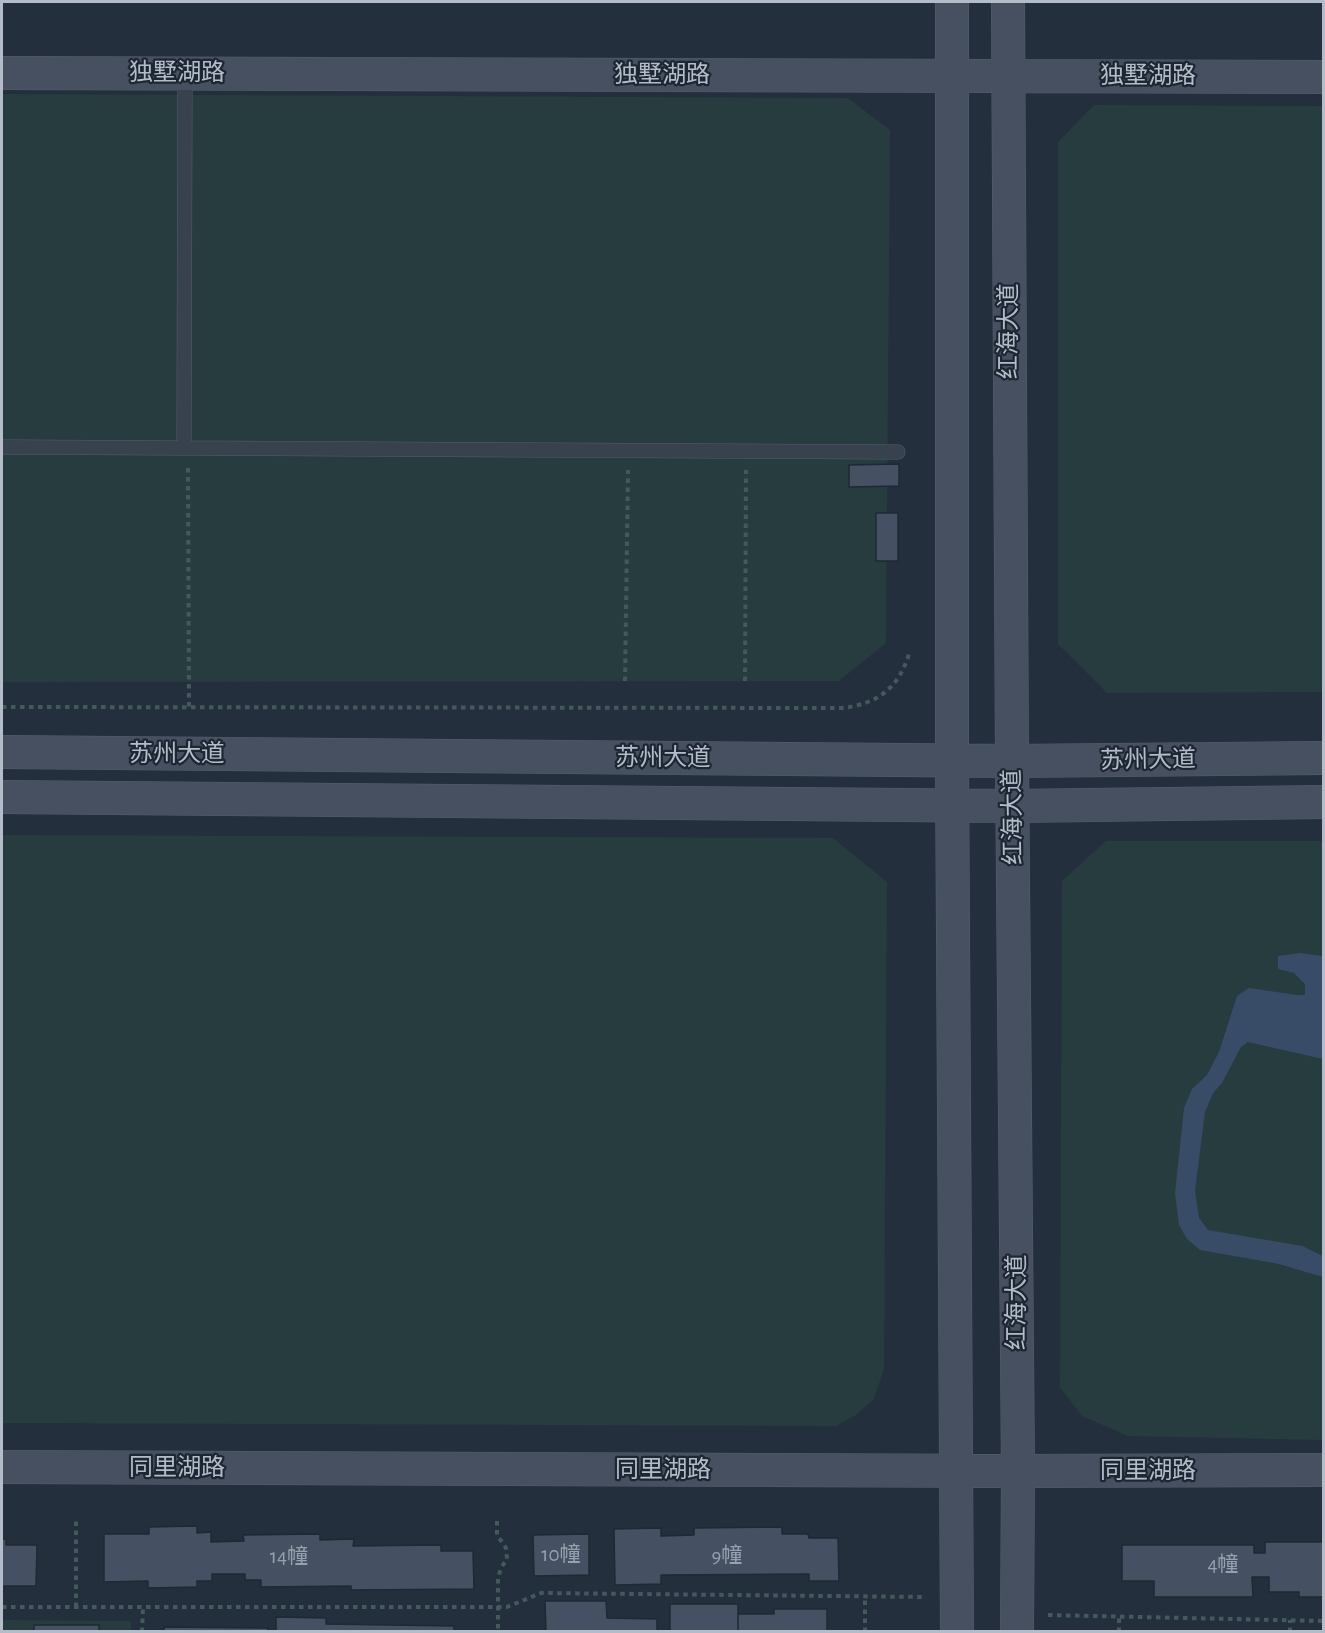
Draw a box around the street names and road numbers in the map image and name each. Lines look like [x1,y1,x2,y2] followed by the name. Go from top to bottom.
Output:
[129,59,225,87] street label: 独墅湖路
[614,61,710,89] street label: 独墅湖路
[1100,62,1196,90] street label: 独墅湖路
[995,283,1023,379] street label: 红海大道
[129,740,225,768] street label: 苏州大道
[615,744,711,772] street label: 苏州大道
[1100,745,1196,775] street label: 苏州大道
[998,769,1028,865] street label: 红海大道
[1003,1254,1031,1350] street label: 红海大道
[129,1454,225,1482] street label: 同里湖路
[615,1456,711,1484] street label: 同里湖路
[1100,1457,1196,1485] street label: 同里湖路

